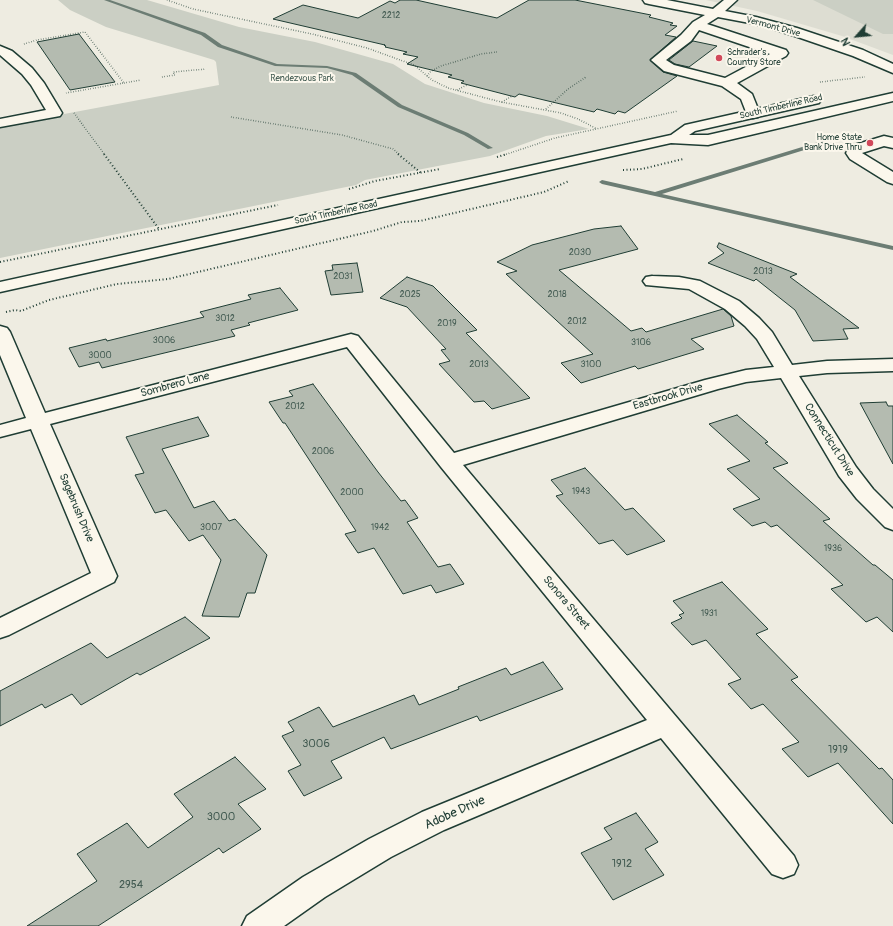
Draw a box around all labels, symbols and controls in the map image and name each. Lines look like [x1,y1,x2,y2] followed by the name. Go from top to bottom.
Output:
[382,11,400,21] house number: 2212
[745,15,801,39] street label: Vermont Drive
[837,16,877,56] north arrow
[838,35,853,48] text: N
[727,48,781,69] place label: Schrader's Country Store
[714,53,724,63] marker: Schrader's Country Store
[270,74,334,84] park label: Rendezvous Park
[739,92,823,122] street label: South Timberline Road
[804,133,862,154] place label: Home State Bank Drive Thru
[865,138,875,148] marker: Home State Bank Drive Thru
[293,199,379,227] street label: South Timberline Road
[569,248,591,258] house number: 2030
[753,267,773,277] house number: 2013
[333,272,353,282] house number: 2031
[399,290,421,300] house number: 2025
[547,290,567,300] house number: 2018
[215,314,235,324] house number: 3012
[567,317,587,327] house number: 2012
[437,319,457,329] house number: 2019
[153,336,175,346] house number: 3006
[631,338,651,348] house number: 3106
[88,351,112,361] house number: 3000
[469,360,489,370] house number: 2013
[581,360,601,370] house number: 3100
[139,369,211,401] street label: Sombrero Lane
[632,381,704,413] street label: Eastbrook Drive
[801,401,857,479] street label: Connecticut Drive
[285,402,305,412] house number: 2012
[312,447,334,457] house number: 2006
[56,472,96,544] street label: Sagebrush Drive
[572,487,590,497] house number: 1943
[340,488,364,498] house number: 2000
[200,523,222,533] house number: 3007
[371,523,389,533] house number: 1942
[824,544,842,554] house number: 1936
[540,574,592,632] street label: Sonora Street
[701,609,717,619] house number: 1931
[302,737,330,751] house number: 3006
[828,743,848,757] house number: 1919
[422,793,488,833] street label: Adobe Drive
[207,810,235,824] house number: 3000
[612,857,632,871] house number: 1912
[119,878,143,892] house number: 2954

